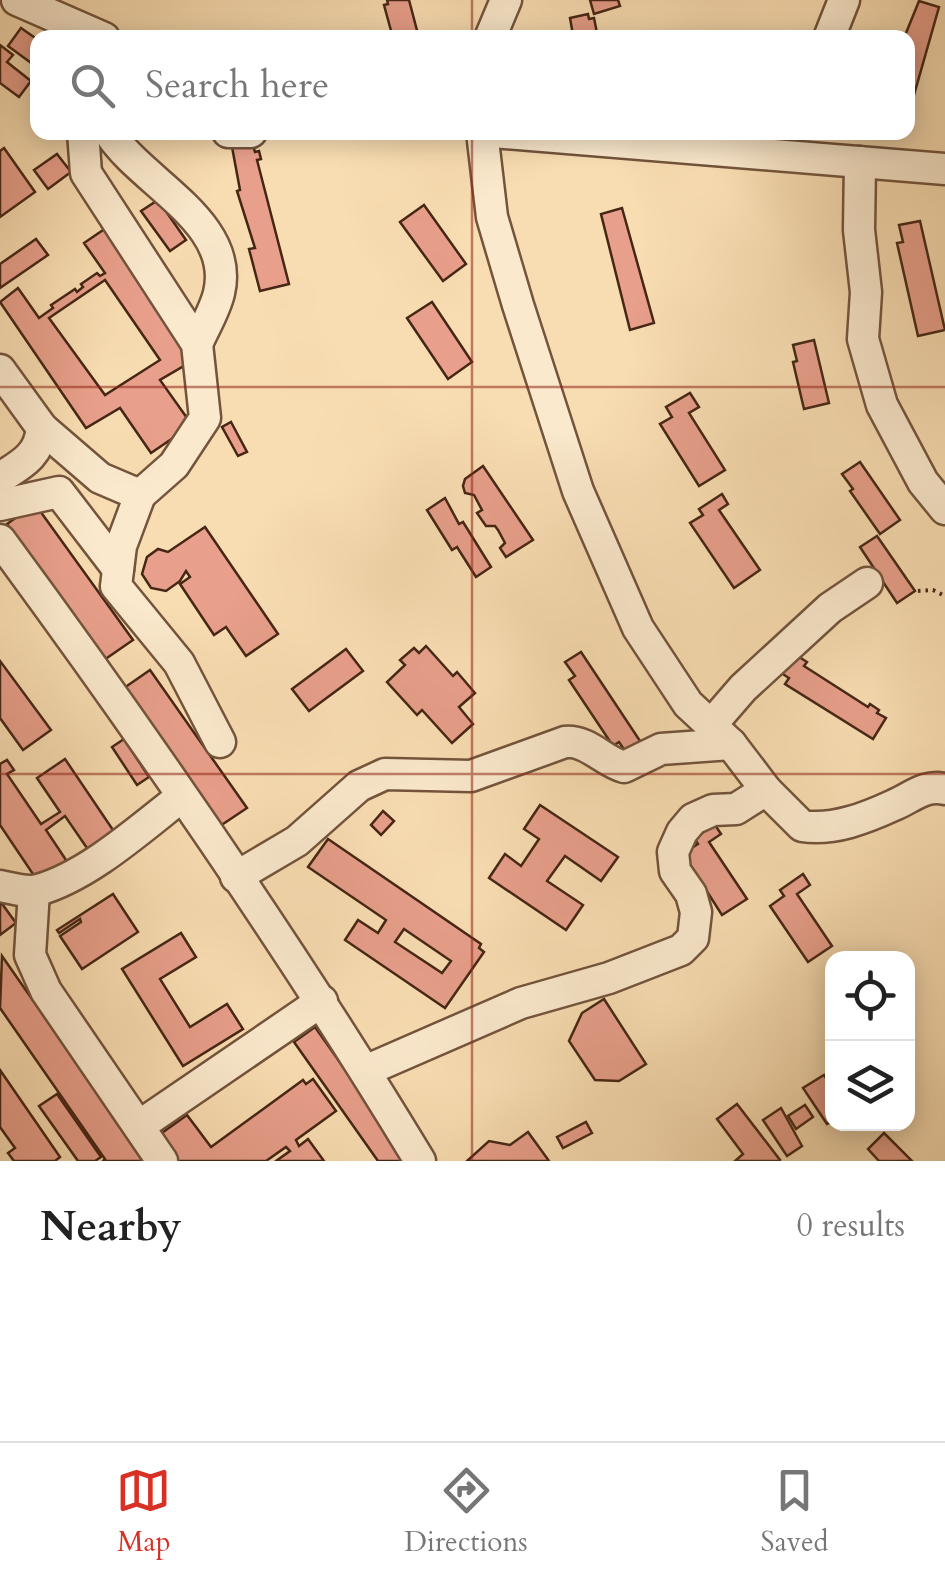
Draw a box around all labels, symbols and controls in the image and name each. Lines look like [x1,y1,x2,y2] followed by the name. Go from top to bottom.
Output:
[30,30,915,140] search box
[65,58,120,113] icon: search
[145,59,329,111] text: Search here
[825,951,915,1131] map controls
[825,951,915,1041] button: locate
[825,1041,915,1131] button: layers
[40,1198,182,1255] text: Nearby
[797,1204,905,1248] text: 0 results
[116,1463,171,1561] tab: Map
[404,1463,528,1561] tab: Directions
[761,1463,829,1561] tab: Saved

